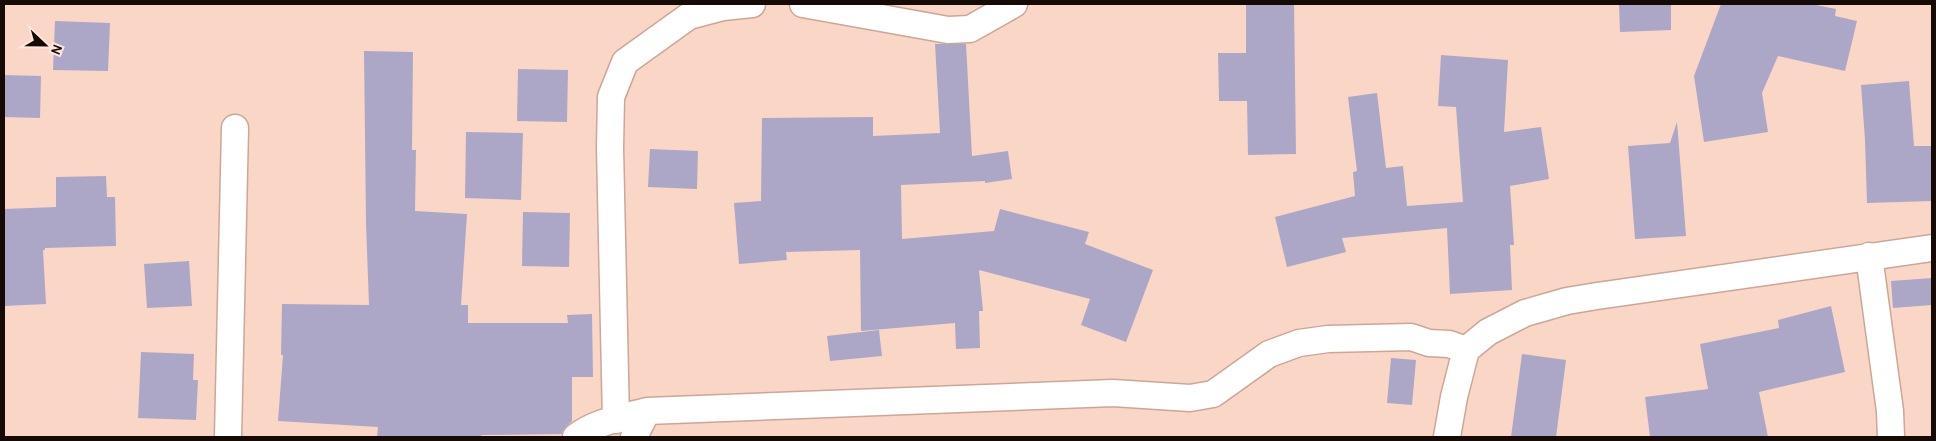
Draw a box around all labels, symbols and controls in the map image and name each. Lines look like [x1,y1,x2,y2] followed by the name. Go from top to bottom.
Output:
[20,20,70,70] north arrow
[47,42,66,58] text: N

